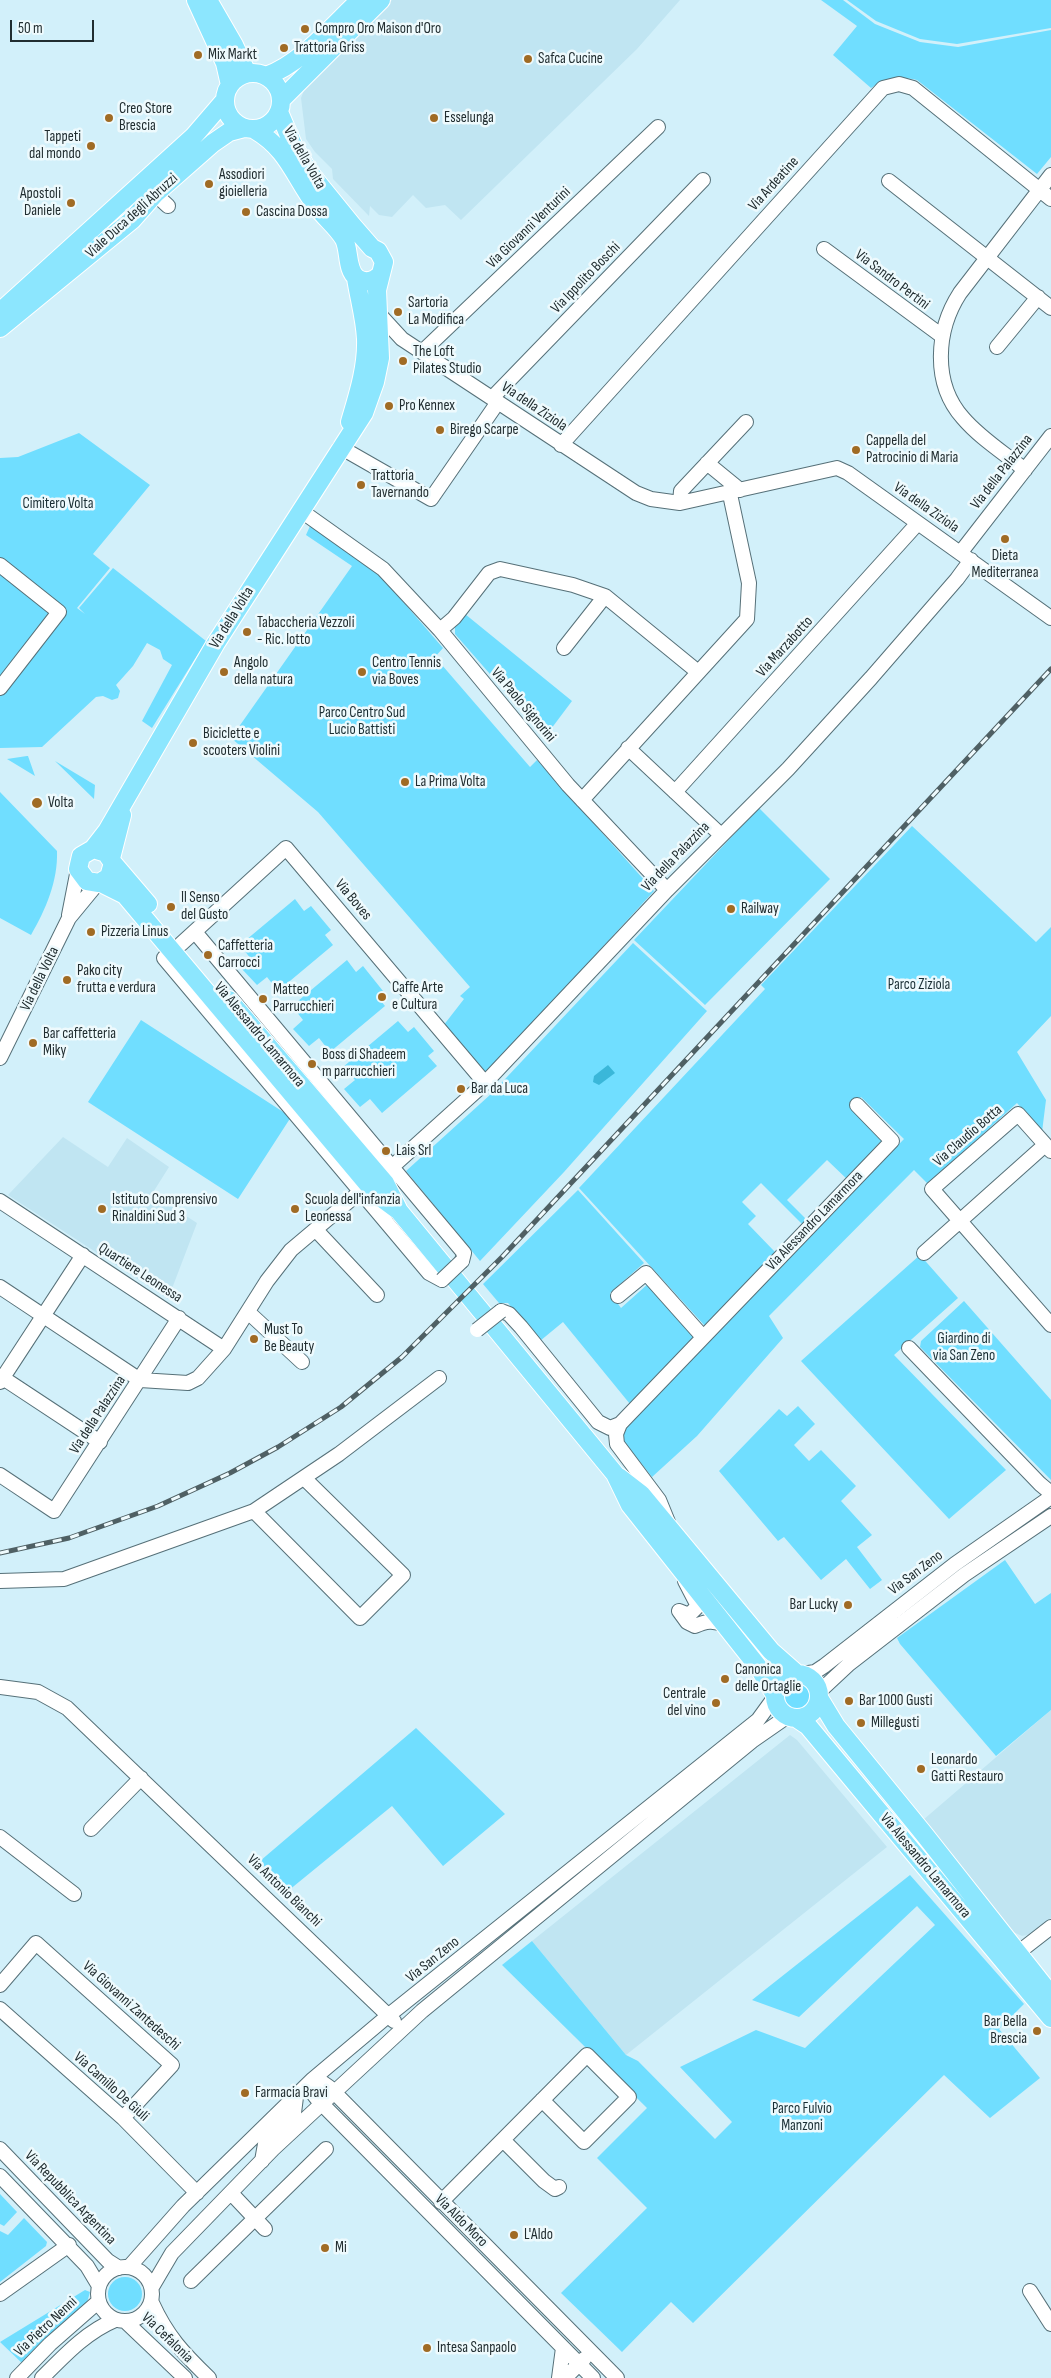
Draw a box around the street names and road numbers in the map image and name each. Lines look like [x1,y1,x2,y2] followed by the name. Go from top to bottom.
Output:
[279,123,329,193] street label: Via della Volta
[745,153,803,215] street label: Via Ardeatine
[82,170,182,262] street label: Viale Duca degli Abruzzi
[483,184,575,272] street label: Via Giovanni Venturini
[548,239,624,317] street label: Via Ippolito Boschi
[851,246,933,314] street label: Via Sandro Pertini
[498,378,570,436] street label: Via della Ziziola
[967,431,1037,513] street label: Via della Palazzina
[890,479,962,537] street label: Via della Ziziola
[206,584,258,652] street label: Via della Volta
[753,613,817,681] street label: Via Marzabotto
[487,664,559,746] street label: Via Paolo Signorini
[638,818,714,896] street label: Via della Palazzina
[331,876,375,924] street label: Via Boves
[17,944,63,1014] street label: Via della Volta
[210,979,308,1091] street label: Via Alessandro Lamarmora
[930,1101,1006,1171] street label: Via Claudio Botta
[763,1167,867,1275] street label: Via Alessandro Lamarmora
[95,1239,185,1307] street label: Quartiere Leonessa
[66,1372,130,1458] street label: Via della Palazzina
[885,1547,947,1599] street label: Via San Zeno
[876,1810,974,1922] street label: Via Alessandro Lamarmora
[243,1851,325,1931] street label: Via Antonio Bianchi
[403,1933,463,1987] street label: Via San Zeno
[78,1957,184,2055] street label: Via Giovanni Zantedeschi
[70,2048,152,2126] street label: Via Camillo De Giuli
[20,2147,120,2249] street label: Via Repubblica Argentina
[431,2191,491,2251] street label: Via Aldo Moro
[11,2293,81,2361] street label: Via Pietro Nenni
[137,2309,197,2367] street label: Via Cefalonia

